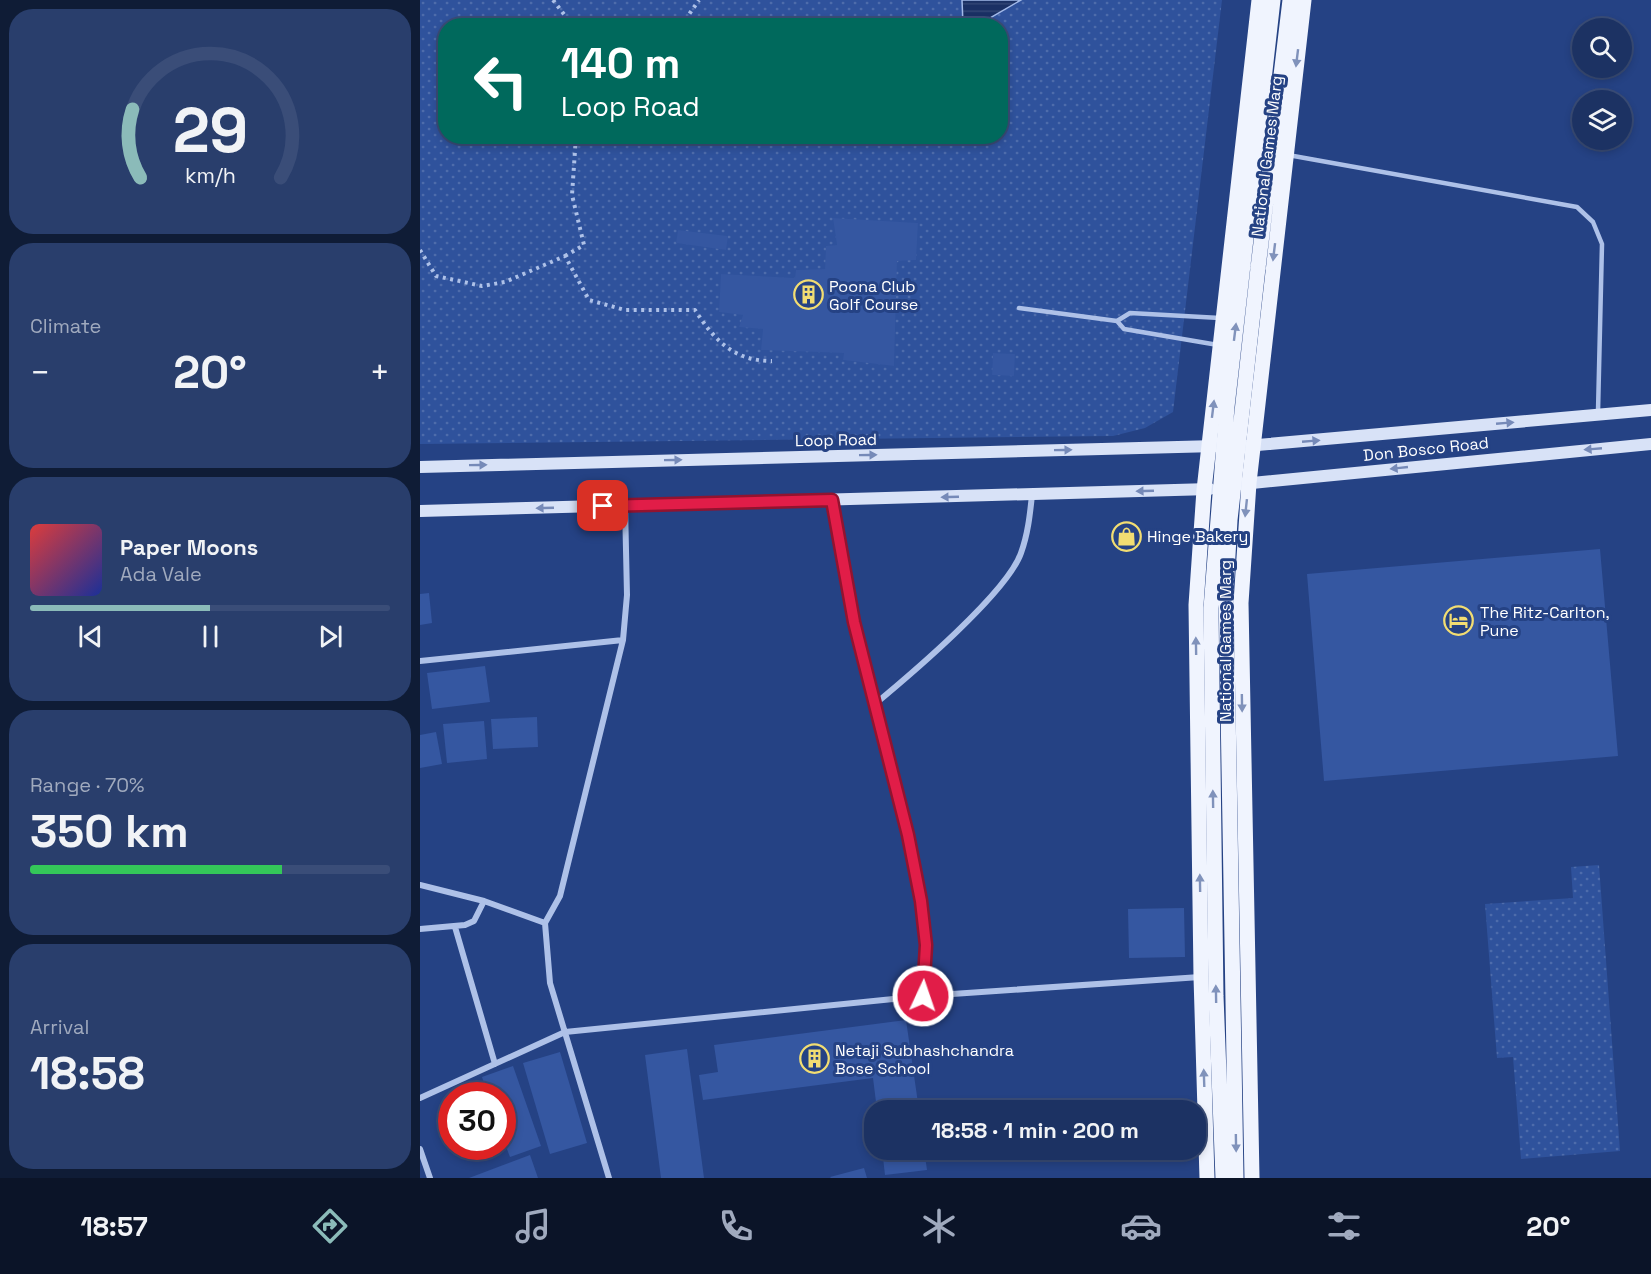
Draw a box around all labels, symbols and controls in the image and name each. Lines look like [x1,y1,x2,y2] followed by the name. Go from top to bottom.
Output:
[1572,18,1632,150] map controls
[1572,18,1632,78] button: search
[561,37,680,90] text: 140 m
[462,42,540,120] icon: left
[1292,49,1302,68] one-way arrow
[1247,74,1287,238] street label: National Games Marg
[561,89,700,124] text: Loop Road
[1572,90,1632,150] button: layers
[172,92,248,171] text: 29
[184,163,236,190] text: km/h
[1270,242,1279,261] one-way arrow
[829,276,918,315] place label: Poona Club Golf Course
[792,279,824,311] building icon: Poona Club Golf Course
[30,313,101,339] text: Climate
[1231,322,1240,341] one-way arrow
[173,344,247,401] text: 20°
[30,352,50,394] text: −
[370,352,390,394] text: +
[1208,400,1217,419] one-way arrow
[1496,418,1515,428] one-way arrow
[795,429,877,451] street label: Loop Road
[1362,432,1490,466] street label: Don Bosco Road
[1302,436,1321,446] one-way arrow
[1583,444,1602,454] one-way arrow
[1054,446,1073,455] one-way arrow
[859,451,878,460] one-way arrow
[664,456,683,465] one-way arrow
[469,461,488,470] one-way arrow
[1389,463,1408,473] one-way arrow
[577,480,628,531] pin
[1136,487,1155,496] one-way arrow
[586,489,619,522] icon: arrive
[941,492,960,501] one-way arrow
[1241,499,1251,518] one-way arrow
[536,503,555,512] one-way arrow
[1110,520,1142,552] shop icon: Hinge Bakery
[1147,526,1248,547] place label: Hinge Bakery
[120,533,258,561] text: Paper Moons
[1215,560,1236,722] street label: National Games Marg
[120,561,202,587] text: Ada Vale
[1480,602,1610,641] place label: The Ritz-Carlton, Pune
[1443,605,1475,637] hotel icon: The Ritz-Carlton, Pune
[74,620,107,653] icon: previous
[194,620,227,653] icon: pause
[314,620,347,653] icon: next
[1191,636,1201,655] one-way arrow
[1237,694,1247,713] one-way arrow
[30,772,144,798] text: Range · 70%
[1208,789,1218,808] one-way arrow
[30,803,189,860] text: 350 km
[1195,873,1204,892] one-way arrow
[891,964,955,1028] position arrow
[1211,984,1221,1003] one-way arrow
[30,1014,89,1040] text: Arrival
[835,1040,1014,1079] place label: Netaji Subhashchandra Bose School
[798,1043,830,1075] building icon: Netaji Subhashchandra Bose School
[30,1045,145,1102] text: 18:58
[1199,1068,1209,1087] one-way arrow
[438,1082,516,1160] speed limit sign: 30
[931,1116,1139,1144] text: 18:58 · 1 min · 200 m
[1231,1134,1240,1153] one-way arrow
[309,1205,351,1247] icon: directions
[512,1205,554,1247] icon: music
[715,1205,757,1247] icon: phone
[918,1205,960,1247] icon: climate
[1120,1205,1162,1247] icon: car
[1323,1205,1365,1247] icon: filters
[80,1209,148,1244] text: 18:57
[1526,1209,1571,1244] text: 20°

